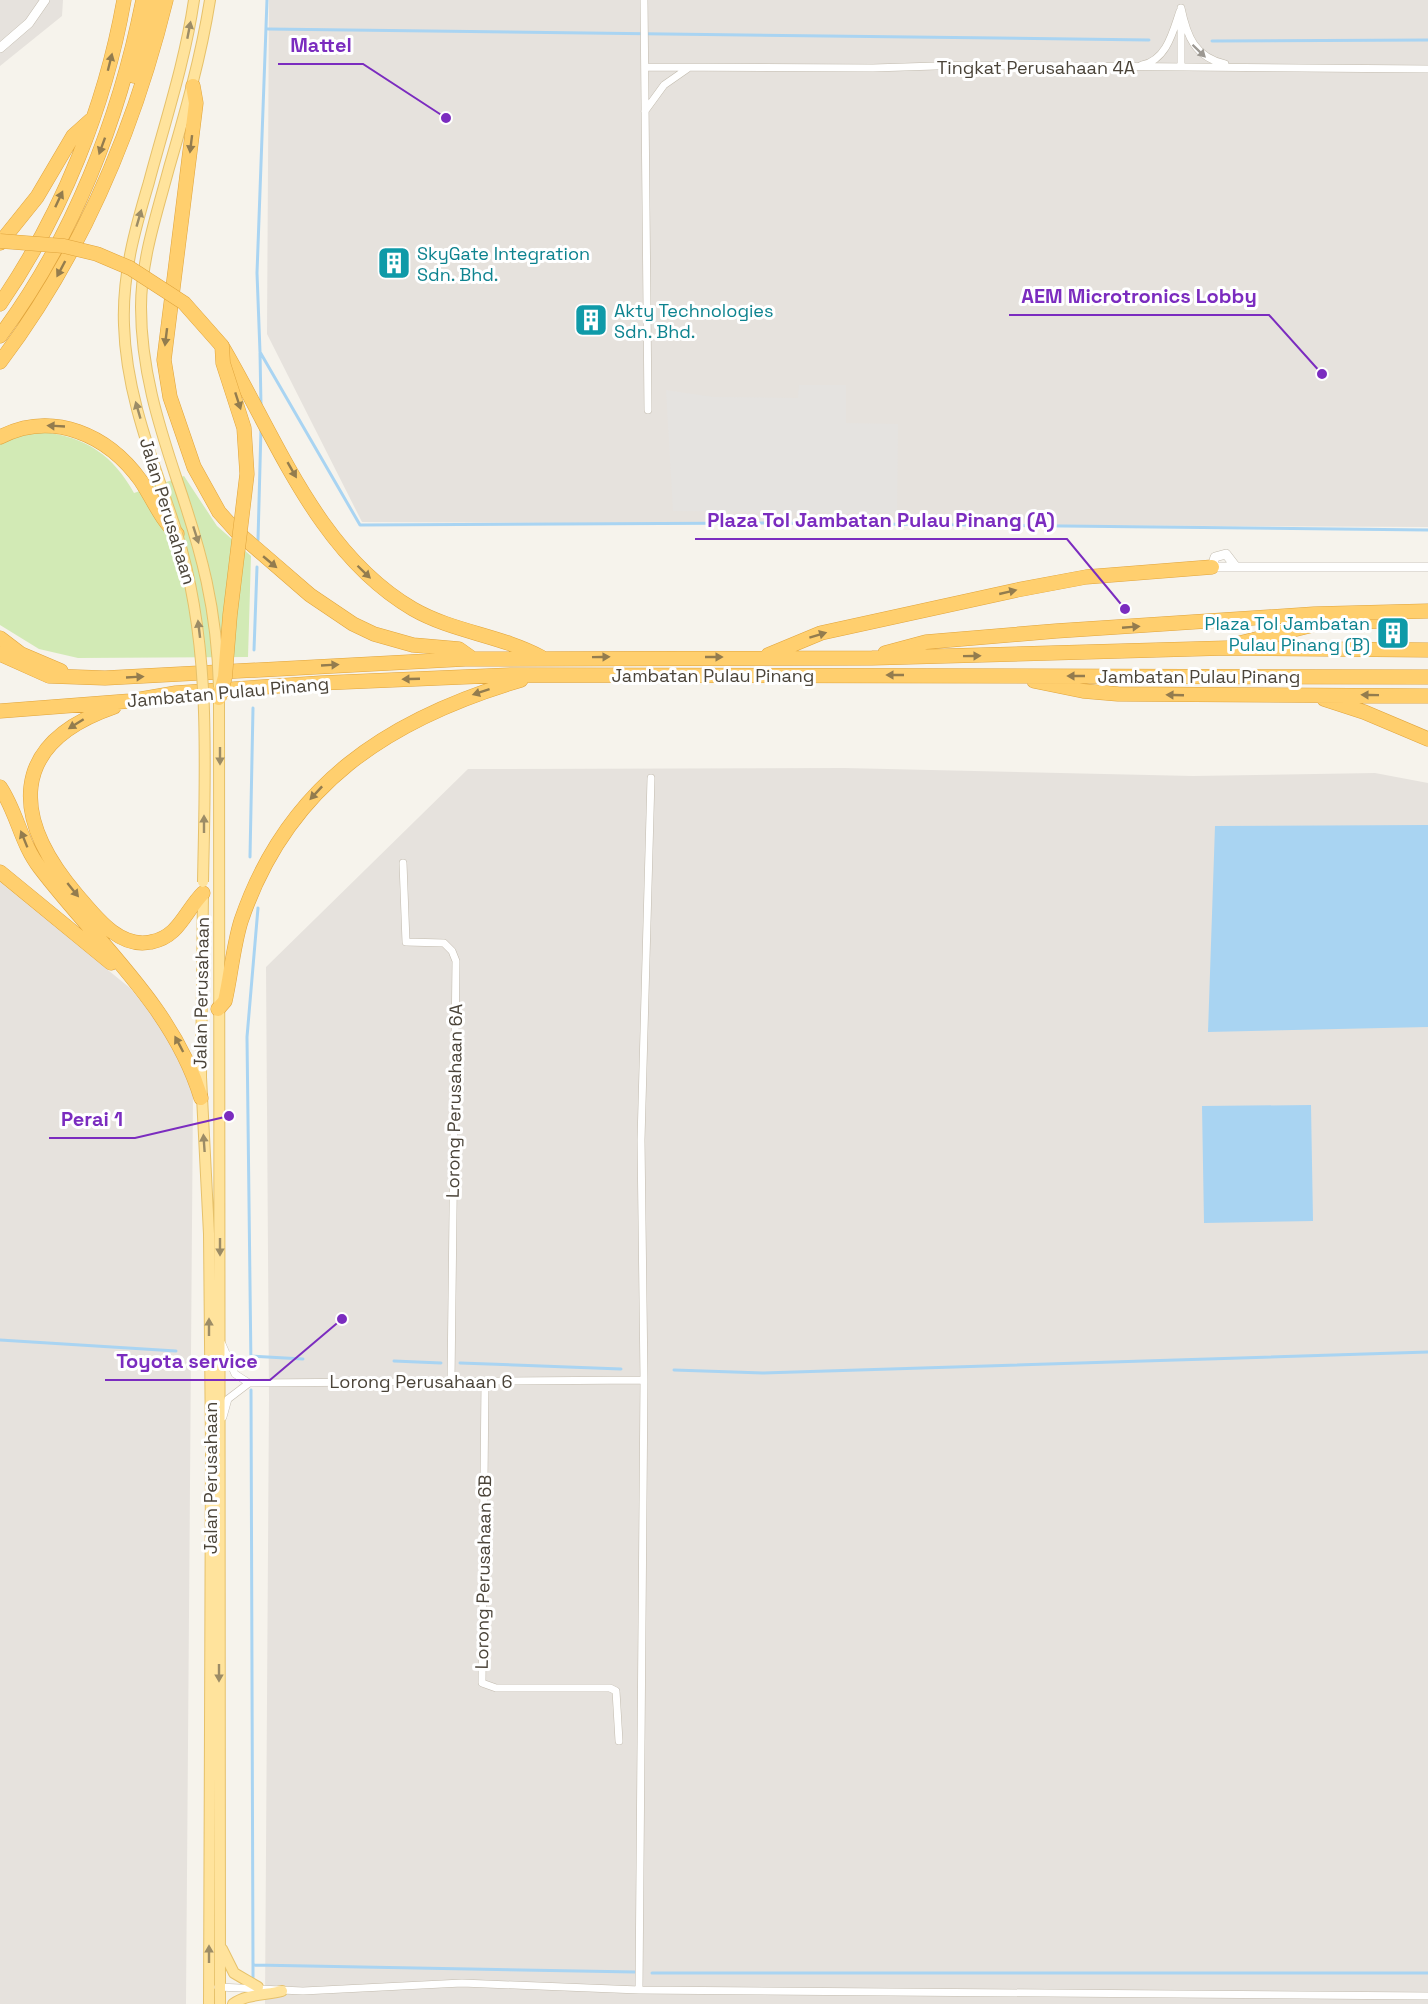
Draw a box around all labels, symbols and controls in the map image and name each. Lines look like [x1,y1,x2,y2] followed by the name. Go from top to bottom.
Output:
[185,20,194,39] one-way arrow
[278,26,363,64] callout: Mattel
[290,32,352,58] text: Mattel
[1192,44,1207,58] one-way arrow
[105,53,115,71] one-way arrow
[937,56,1135,79] street label: Tingkat Perusahaan 4A
[186,134,196,153] one-way arrow
[97,137,107,155] one-way arrow
[55,190,64,207] one-way arrow
[134,209,144,227] one-way arrow
[417,242,590,286] place label: SkyGate Integration Sdn. Bhd.
[376,245,412,281] building icon: SkyGate Integration Sdn. Bhd.
[56,260,66,277] one-way arrow
[1009,277,1269,315] callout: AEM Microtronics Lobby
[1021,283,1257,309] text: AEM Microtronics Lobby
[614,299,774,343] place label: Akty Technologies Sdn. Bhd.
[573,302,609,338] building icon: Akty Technologies Sdn. Bhd.
[161,327,171,346] one-way arrow
[233,392,243,410] one-way arrow
[133,401,142,419] one-way arrow
[46,422,65,431] one-way arrow
[135,435,201,587] street label: Jalan Perusahaan
[286,462,297,478] one-way arrow
[695,501,1067,539] callout: Plaza Tol Jambatan Pulau Pinang (A)
[707,507,1055,533] text: Plaza Tol Jambatan Pulau Pinang (A)
[192,526,201,544] one-way arrow
[262,555,278,568] one-way arrow
[357,564,371,578] one-way arrow
[999,587,1017,597] one-way arrow
[1205,612,1370,656] place label: Plaza Tol Jambatan Pulau Pinang (B)
[1375,615,1411,651] building icon: Plaza Tol Jambatan Pulau Pinang (B)
[194,619,203,638] one-way arrow
[1122,622,1141,631] one-way arrow
[809,630,827,639] one-way arrow
[963,651,982,661] one-way arrow
[592,652,611,662] one-way arrow
[704,652,723,662] one-way arrow
[320,660,339,669] one-way arrow
[612,664,814,687] street label: Jambatan Pulau Pinang
[1098,665,1300,688] street label: Jambatan Pulau Pinang
[885,671,904,680] one-way arrow
[1066,671,1085,681] one-way arrow
[126,672,330,712] street label: Jambatan Pulau Pinang
[126,673,145,682] one-way arrow
[401,674,420,683] one-way arrow
[472,688,490,697] one-way arrow
[1360,690,1379,700] one-way arrow
[1165,691,1184,700] one-way arrow
[68,718,84,729] one-way arrow
[215,747,225,766] one-way arrow
[310,786,324,800] one-way arrow
[199,814,209,833] one-way arrow
[19,829,29,847] one-way arrow
[66,882,79,897] one-way arrow
[188,917,214,1069] street label: Jalan Perusahaan
[441,1004,467,1198] street label: Lorong Perusahaan 6A
[174,1035,184,1052] one-way arrow
[49,1100,135,1138] callout: Perai 1
[61,1106,123,1132] text: Perai 1
[199,1134,209,1153] one-way arrow
[215,1238,225,1257] one-way arrow
[204,1318,214,1337] one-way arrow
[105,1342,270,1380] callout: Toyota service
[116,1348,258,1374] text: Toyota service
[330,1370,512,1393] street label: Lorong Perusahaan 6
[199,1402,222,1554] street label: Jalan Perusahaan
[470,1474,496,1670] street label: Lorong Perusahaan 6B
[214,1664,224,1683] one-way arrow
[204,1944,214,1963] one-way arrow

